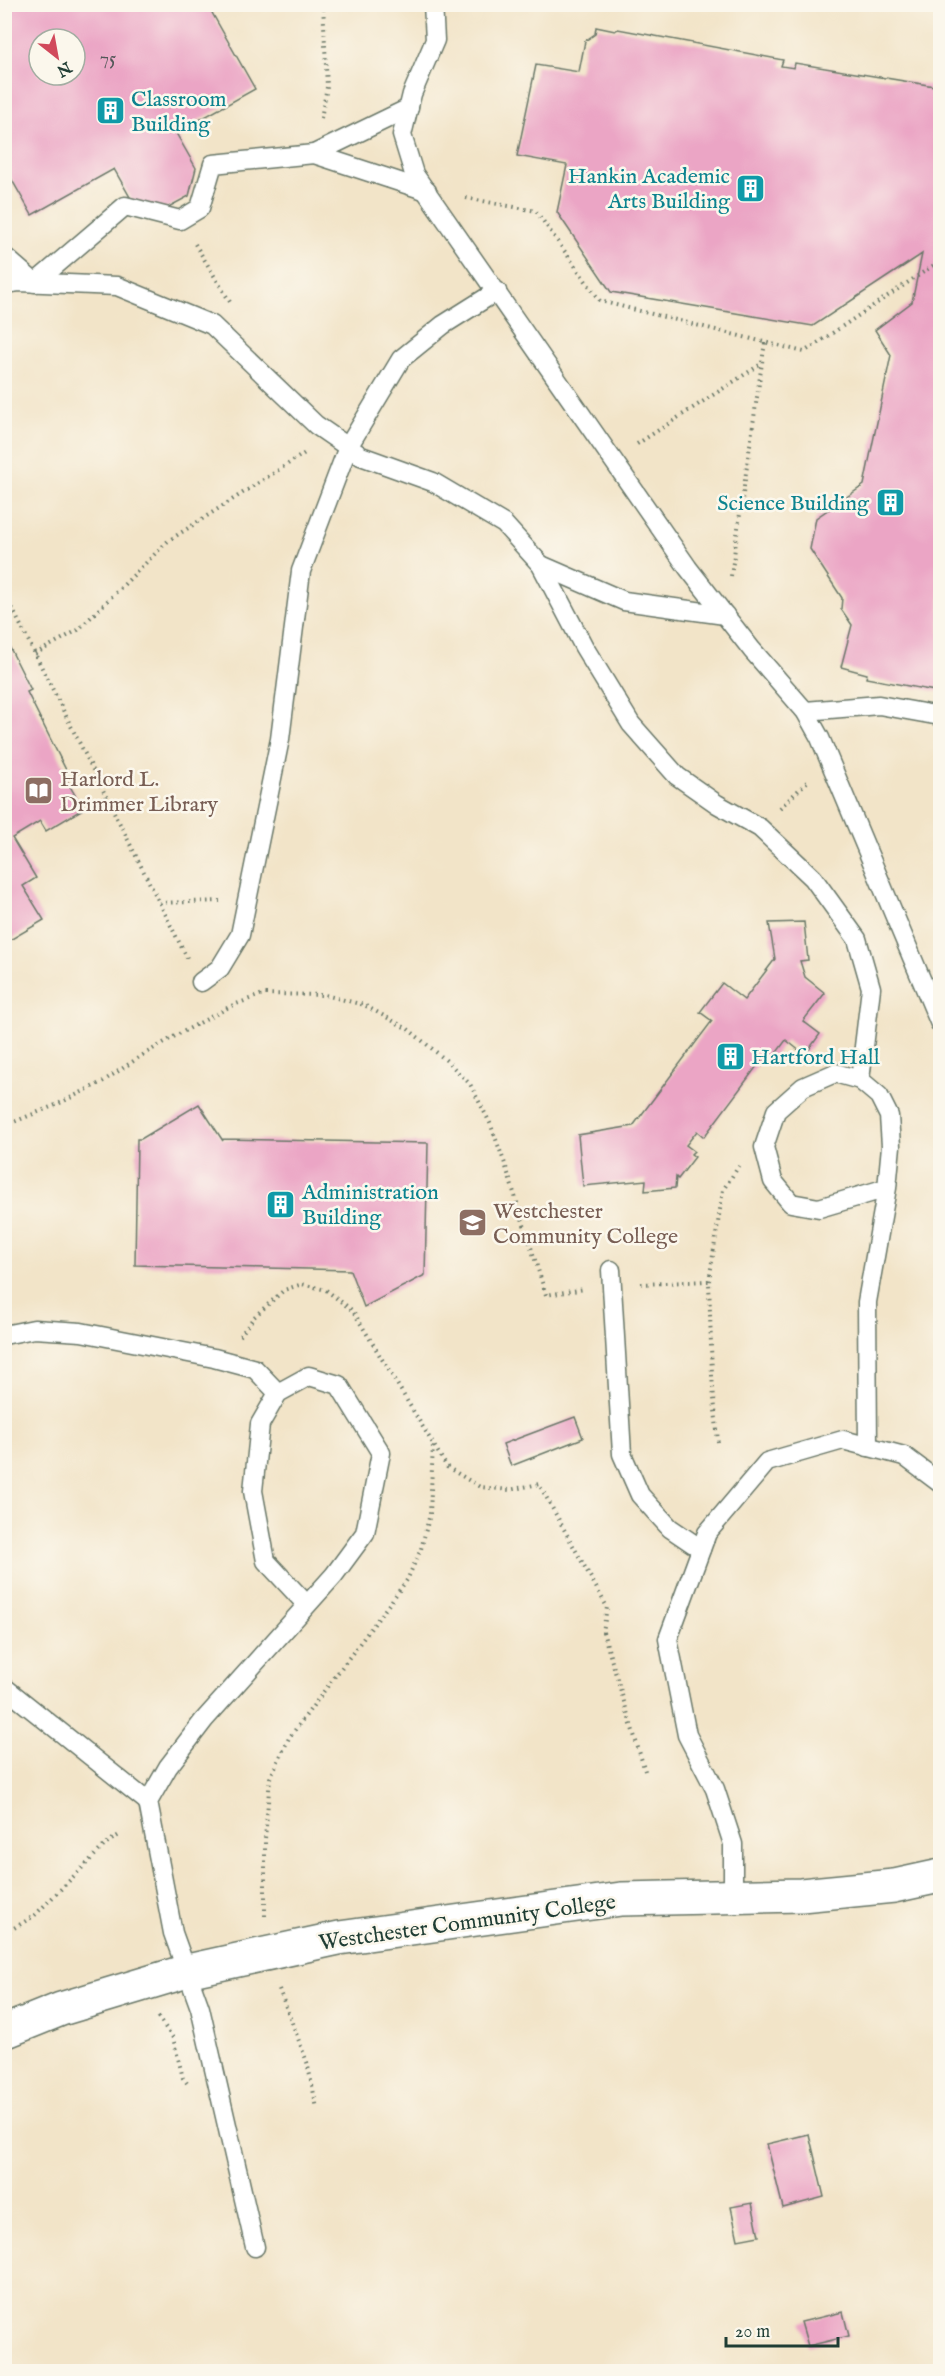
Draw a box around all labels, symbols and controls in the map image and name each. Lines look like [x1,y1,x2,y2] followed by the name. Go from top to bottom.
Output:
[27,27,87,87] north arrow
[100,46,116,71] house number: 75
[52,55,76,80] text: N
[131,86,227,139] place label: Classroom Building
[94,95,126,127] building icon: Classroom Building
[568,163,731,216] place label: Hankin Academic Arts Building
[735,172,767,204] building icon: Hankin Academic Arts Building
[874,486,906,518] building icon: Science Building
[717,490,870,518] place label: Science Building
[60,766,218,819] place label: Harlord L. Drimmer Library
[23,775,55,807] library icon: Harlord L. Drimmer Library
[714,1040,746,1072] building icon: Hartford Hall
[751,1044,880,1072] place label: Hartford Hall
[301,1179,439,1232] place label: Administration Building
[265,1188,297,1220] building icon: Administration Building
[493,1198,678,1251] place label: Westchester Community College
[456,1207,488,1239] school or university icon: Westchester Community College
[317,1888,618,1958] street label: Westchester Community College
[726,2310,838,2348] scale bar
[735,2321,770,2344] text: 20 m

